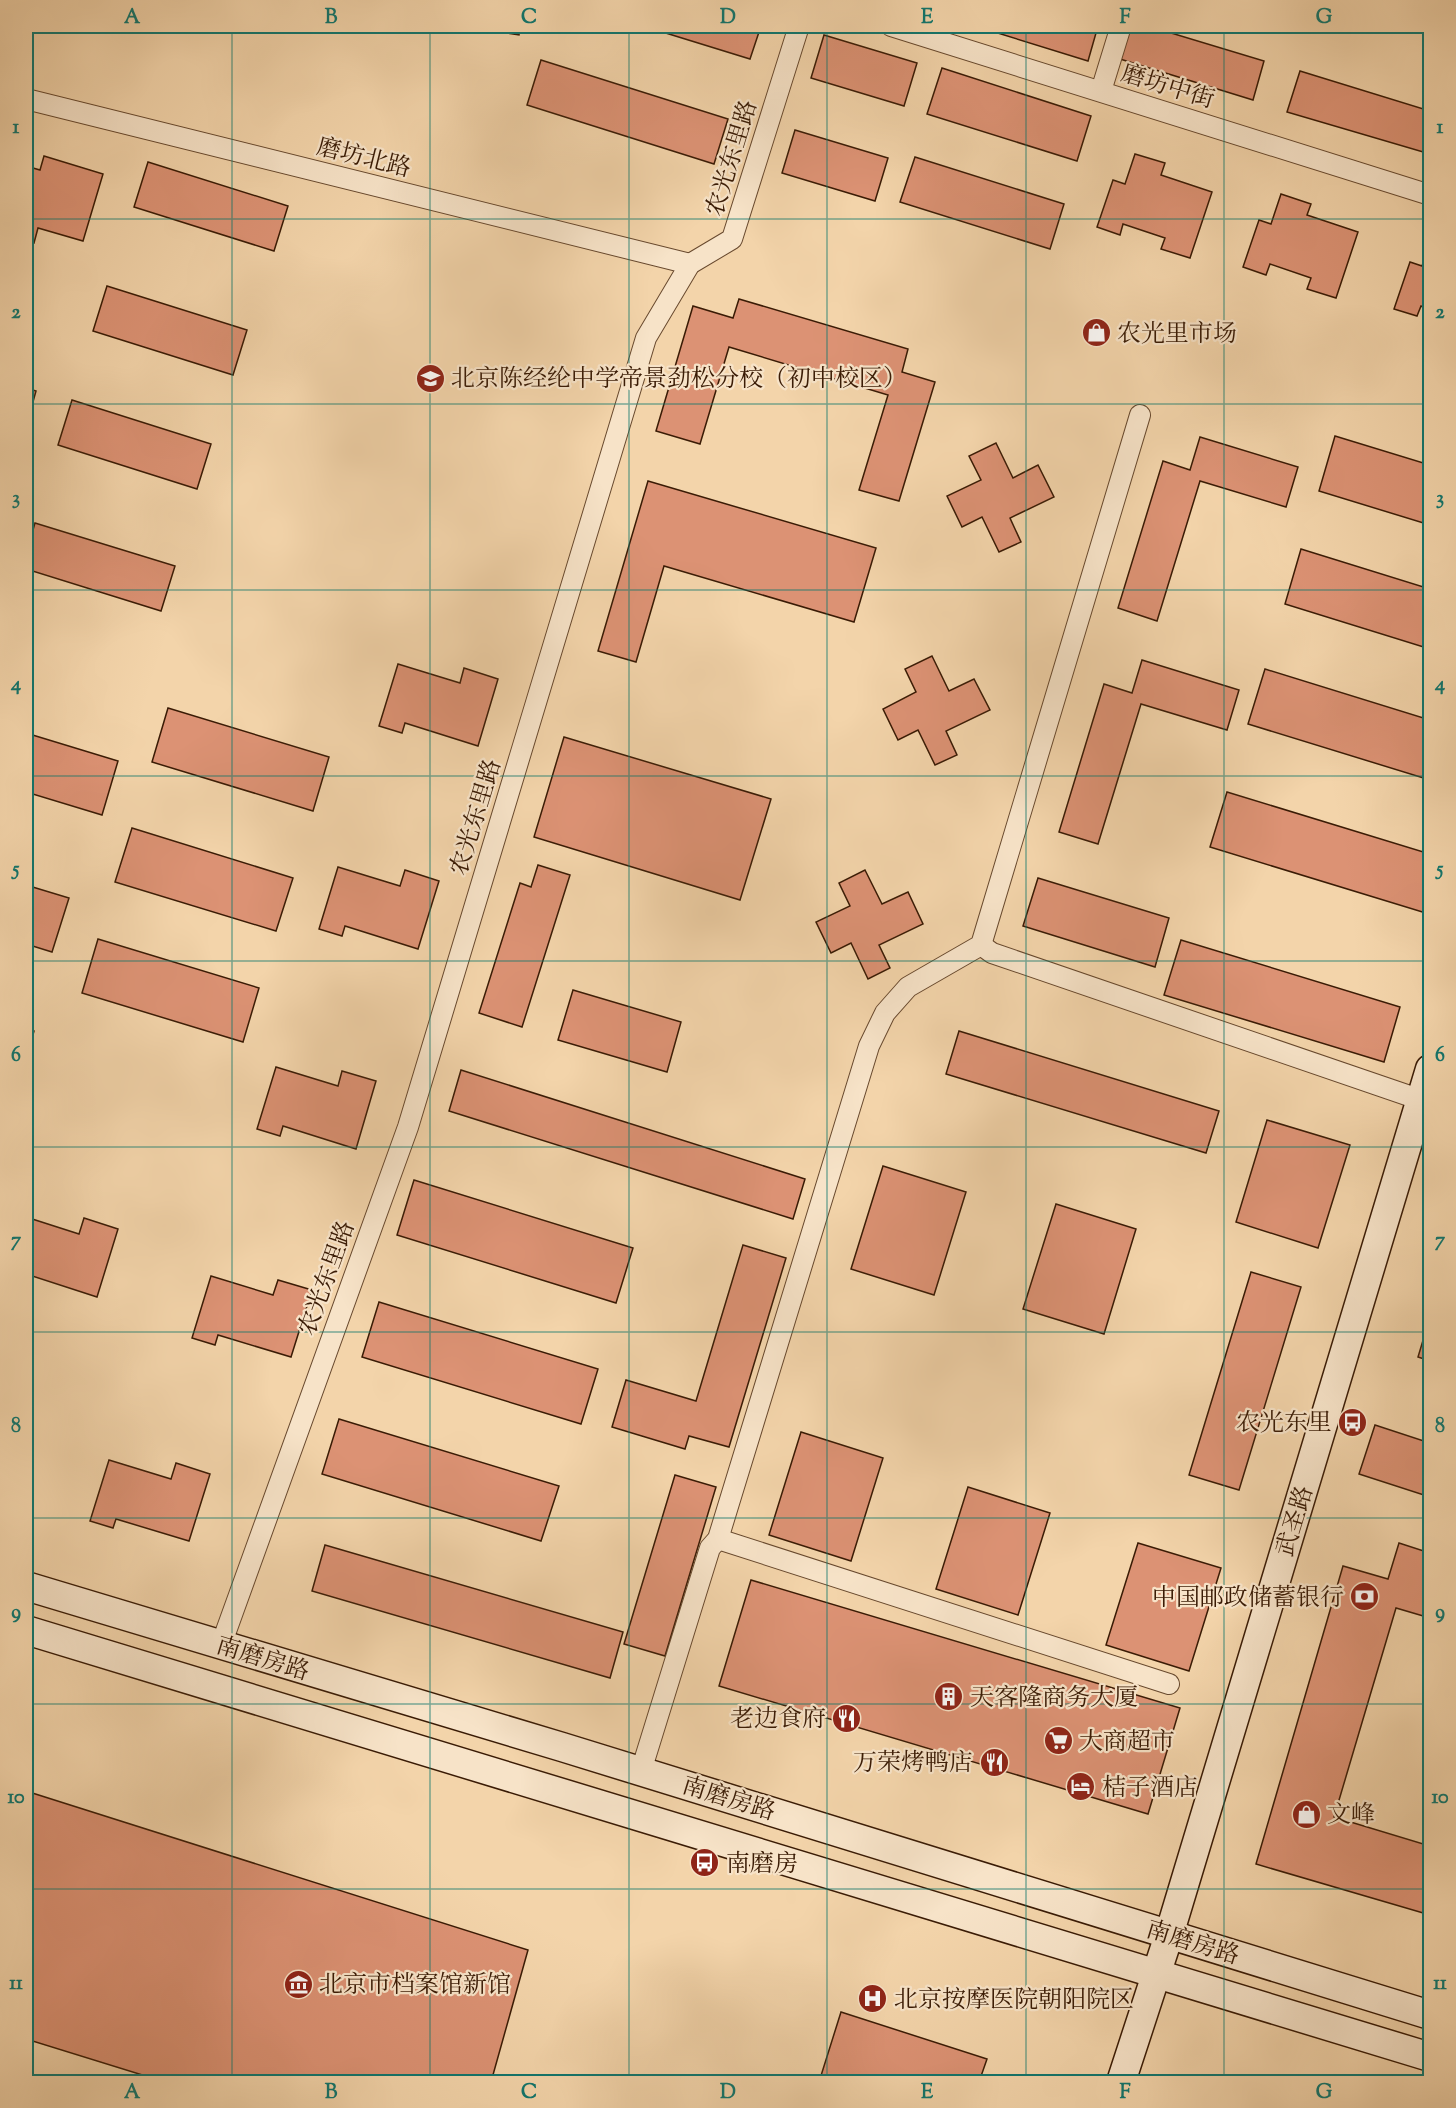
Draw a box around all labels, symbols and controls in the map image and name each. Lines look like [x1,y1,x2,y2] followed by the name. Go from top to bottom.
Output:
[124,4,141,33] text: A
[325,4,338,33] text: B
[521,4,537,33] text: C
[720,4,736,33] text: D
[921,4,934,33] text: E
[1119,4,1131,33] text: F
[1316,4,1333,33] text: G
[1117,58,1218,118] street label: 磨坊中街
[699,96,767,221] street label: 农光东里路
[13,114,20,143] text: 1
[1437,114,1444,143] text: 1
[313,131,414,187] street label: 磨坊北路
[11,299,21,328] text: 2
[1435,299,1445,328] text: 2
[1080,317,1112,349] shop icon: 农光里市场
[1117,318,1237,352] place label: 农光里市场
[414,362,446,394] school or university icon: 北京陈经纶中学帝景劲松分校（初中校区）
[451,363,907,397] place label: 北京陈经纶中学帝景劲松分校（初中校区）
[12,485,20,514] text: 3
[1436,485,1444,514] text: 3
[10,671,21,700] text: 4
[1434,671,1445,700] text: 4
[443,755,511,880] street label: 农光东里路
[11,856,20,885] text: 5
[1435,856,1444,885] text: 5
[11,1042,21,1071] text: 6
[1435,1042,1445,1071] text: 6
[291,1216,364,1341] street label: 农光东里路
[11,1227,22,1256] text: 7
[1435,1227,1446,1256] text: 7
[1337,1406,1369,1438] bus stop icon: 农光东里
[1236,1407,1332,1441] place label: 农光东里
[11,1413,21,1442] text: 8
[1435,1413,1445,1442] text: 8
[1269,1482,1323,1561] street label: 武圣路
[1349,1581,1381,1613] bank icon: 中国邮政储蓄银行
[1152,1582,1344,1616] place label: 中国邮政储蓄银行
[11,1599,21,1628] text: 9
[1435,1599,1445,1628] text: 9
[212,1630,313,1690] street label: 南磨房路
[933,1681,965,1713] building icon: 天客隆商务大厦
[970,1682,1138,1716] place label: 天客隆商务大厦
[831,1702,863,1734] restaurant icon: 老边食府
[730,1703,826,1737] place label: 老边食府
[1042,1725,1074,1757] supermarket icon: 大商超市
[1079,1726,1175,1760] place label: 大商超市
[978,1746,1010,1778] restaurant icon: 万荣烤鸭店
[853,1747,973,1781] place label: 万荣烤鸭店
[678,1770,779,1830] street label: 南磨房路
[1065,1771,1097,1803] hotel icon: 桔子酒店
[1102,1772,1198,1806] place label: 桔子酒店
[7,1784,25,1813] text: 10
[1431,1784,1449,1813] text: 10
[1290,1798,1322,1830] shop icon: 文峰
[1327,1799,1375,1833] place label: 文峰
[689,1847,721,1879] bus stop icon: 南磨房
[726,1848,798,1882] place label: 南磨房
[1142,1914,1243,1974] street label: 南磨房路
[282,1968,314,2000] museum icon: 北京市档案馆新馆
[319,1969,511,2003] place label: 北京市档案馆新馆
[9,1970,23,1999] text: 11
[1433,1970,1447,1999] text: 11
[857,1983,889,2015] hospital icon: 北京按摩医院朝阳院区
[894,1984,1134,2018] place label: 北京按摩医院朝阳院区
[124,2079,141,2108] text: A
[325,2079,338,2108] text: B
[521,2079,537,2108] text: C
[720,2079,736,2108] text: D
[921,2079,934,2108] text: E
[1119,2079,1131,2108] text: F
[1316,2079,1333,2108] text: G

